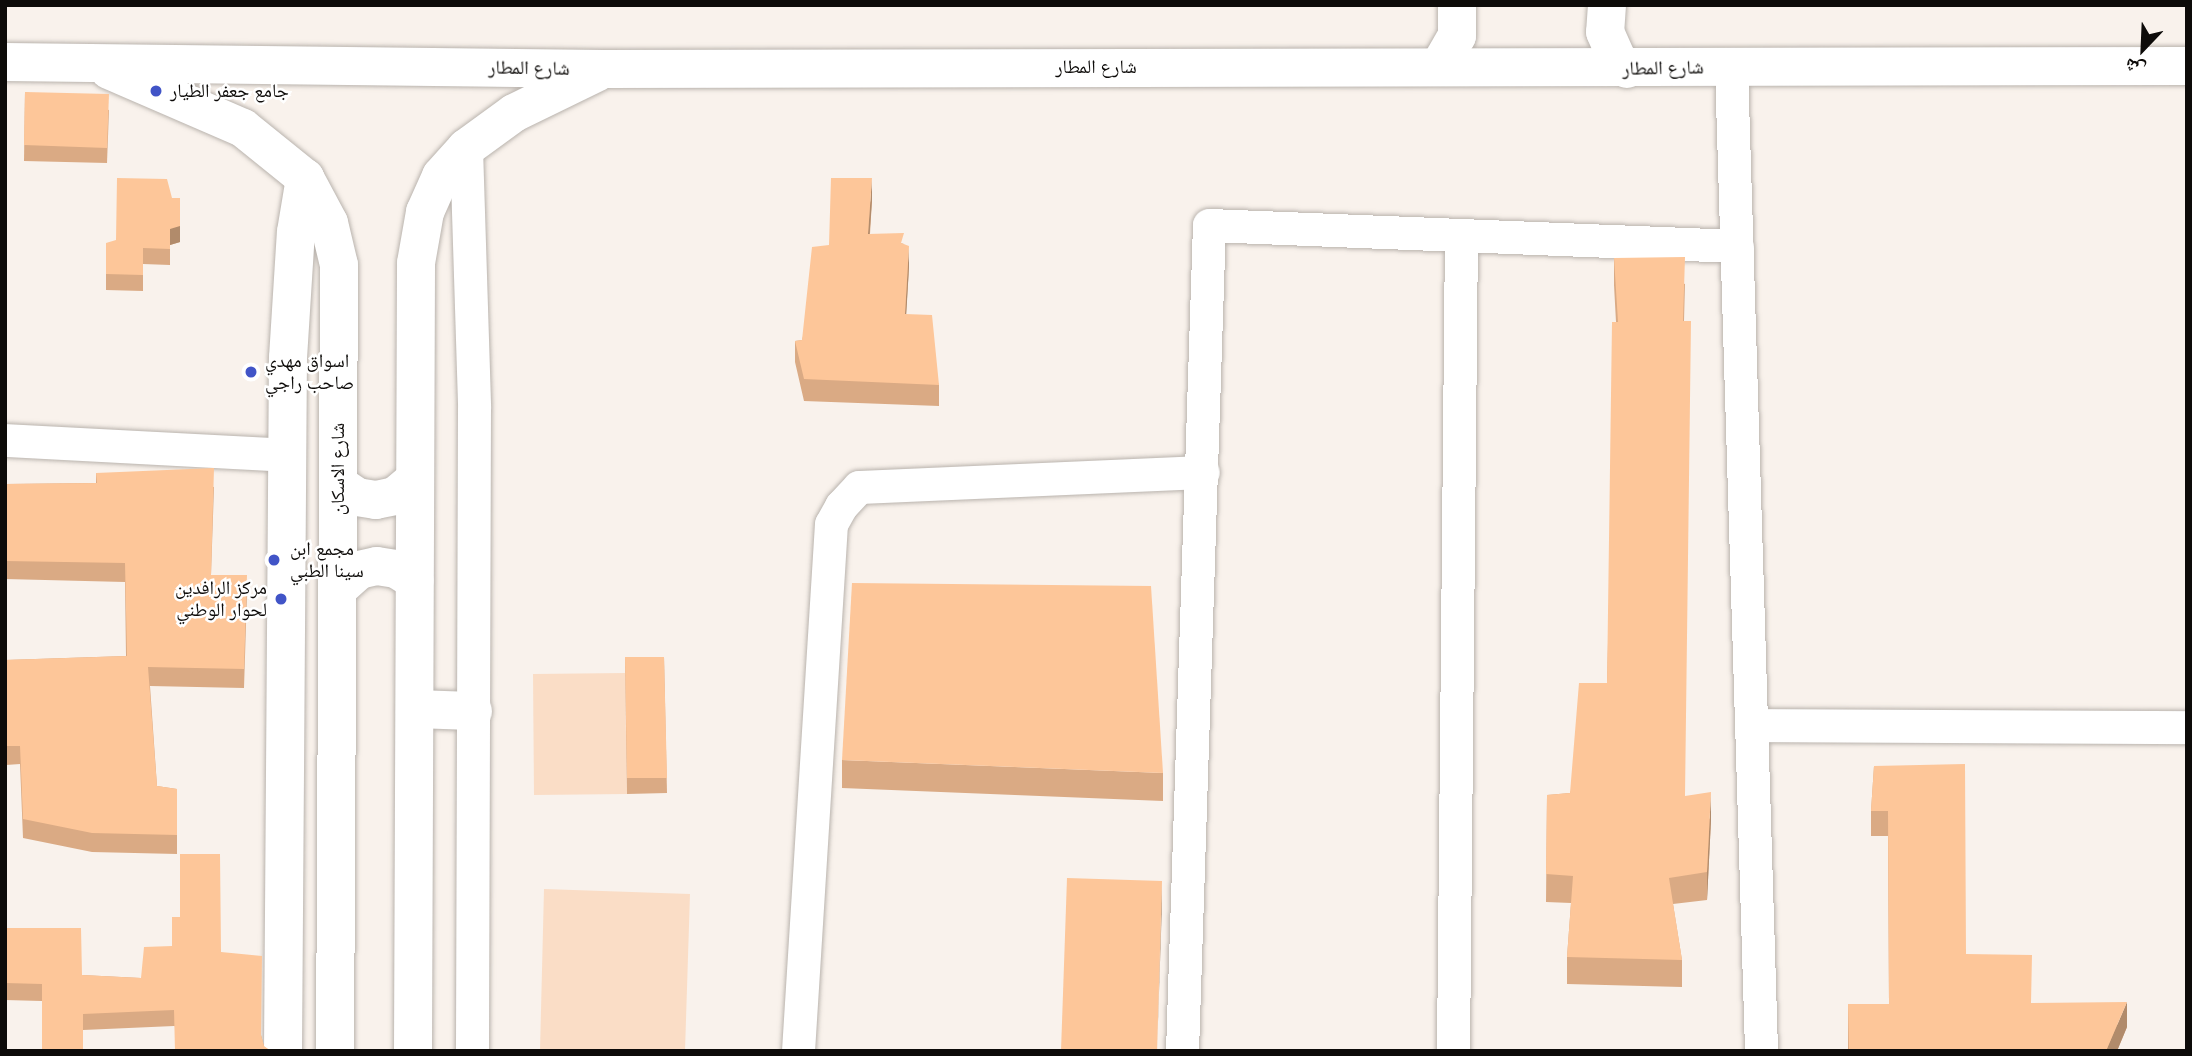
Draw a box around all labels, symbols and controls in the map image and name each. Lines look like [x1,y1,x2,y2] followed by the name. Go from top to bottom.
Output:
[2108,14,2178,84] north arrow
[2121,54,2148,82] text: ش
[488,56,570,80] street label: شارع المطار
[1055,56,1137,78] street label: شارع المطار
[1622,56,1704,80] street label: شارع المطار
[170,80,289,102] place label: جامع جعفر الطيار
[148,83,164,99] marker: جامع جعفر الطيار
[265,350,354,394] place label: اسواق مهدي صاحب راجي
[243,364,259,380] marker: اسواق مهدي صاحب راجي
[327,423,349,515] street label: شارع الاسكان
[290,538,364,582] place label: مجمع ابن سينا الطبي
[264,550,284,570] marker: مجمع ابن سينا الطبي
[175,577,267,621] place label: مركز الرافدين لحوار الوطني
[273,591,289,607] marker: مركز الرافدين لحوار الوطني

